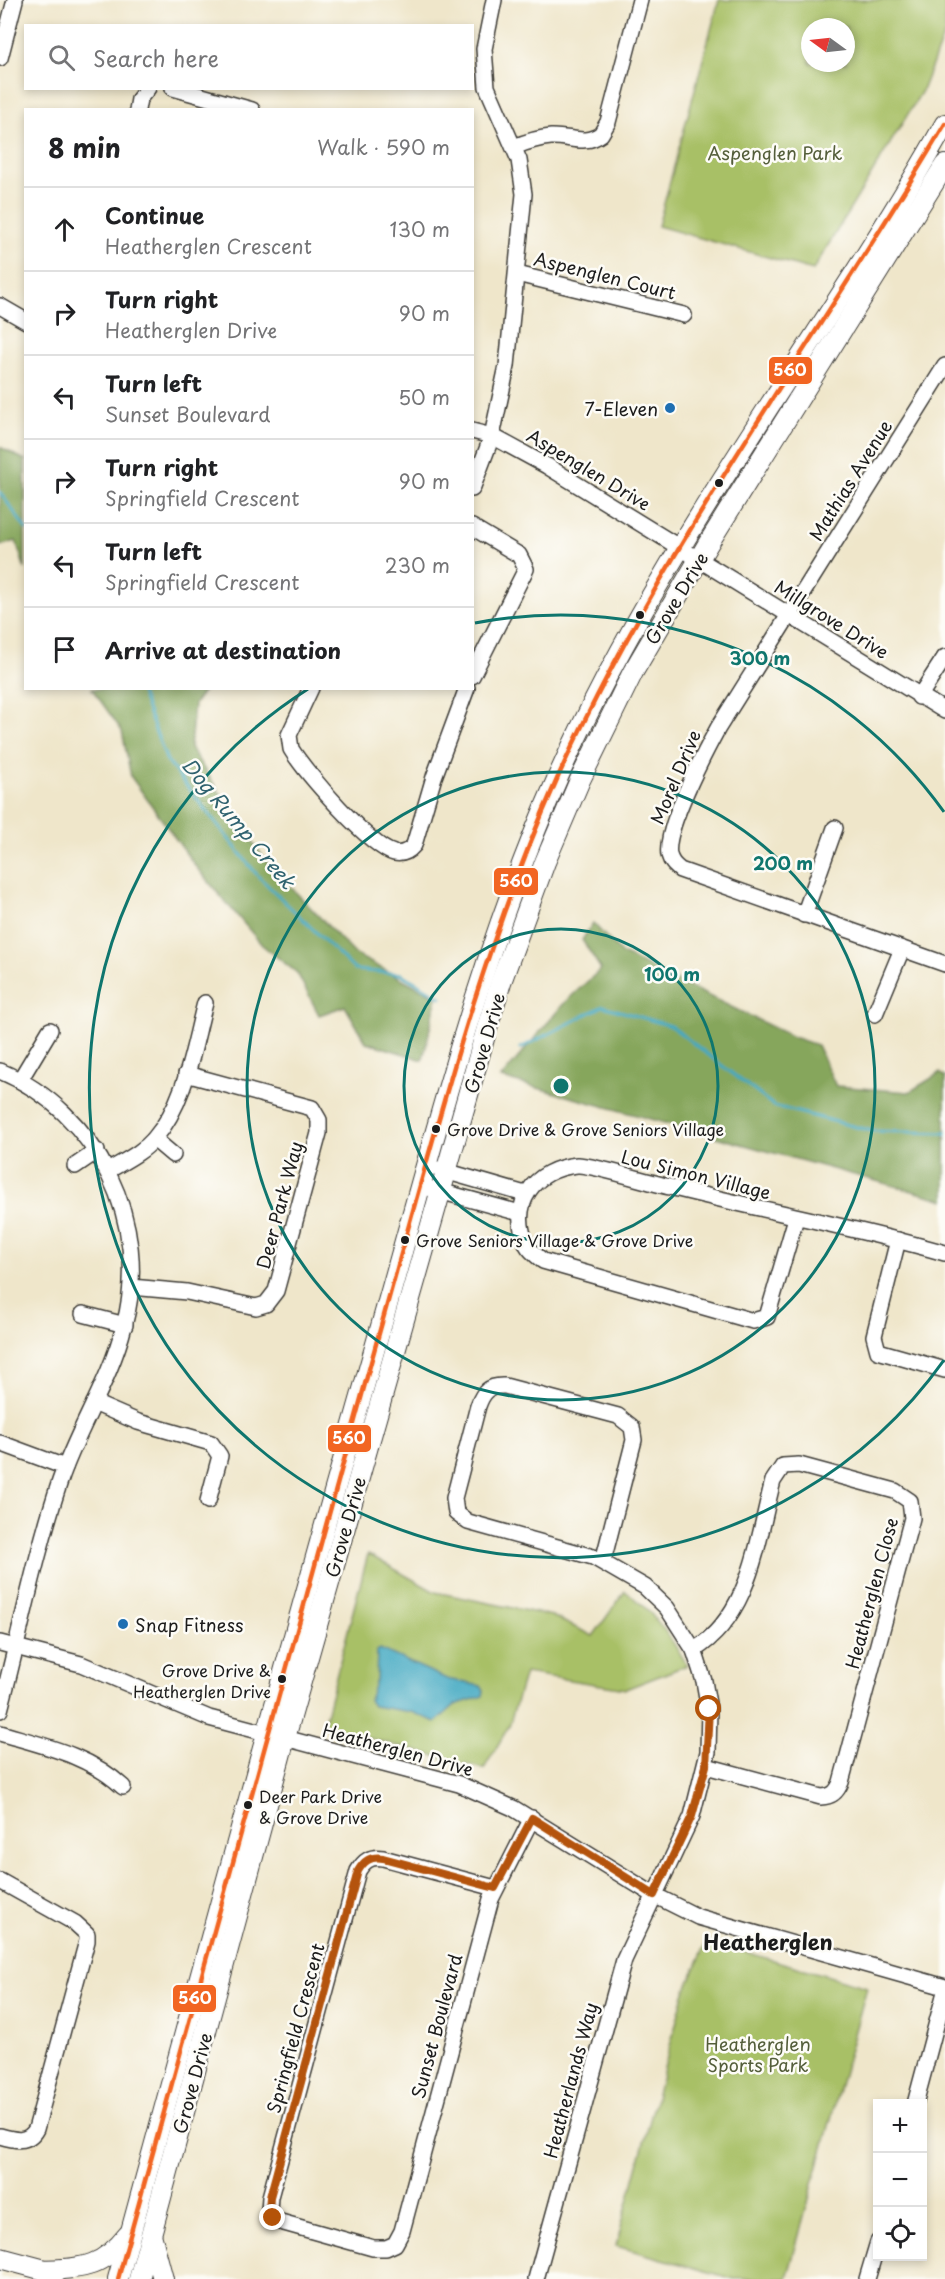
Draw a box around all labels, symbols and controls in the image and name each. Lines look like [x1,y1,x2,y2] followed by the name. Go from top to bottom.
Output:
[801,18,855,72] north arrow
[24,24,474,90] search box
[45,41,78,74] icon: search
[93,41,219,74] text: Search here
[48,128,121,167] text: 8 min
[317,132,450,162] text: Walk · 590 m
[707,139,843,166] park label: Aspenglen Park
[105,198,204,231] text: Continue
[48,213,81,246] icon: ahead
[390,214,450,244] text: 130 m
[105,231,312,261] text: Heatherglen Crescent
[531,244,679,306] street label: Aspenglen Court
[105,282,218,315] text: Turn right
[48,297,81,330] icon: right
[399,298,450,328] text: 90 m
[105,315,277,345] text: Heatherglen Drive
[768,356,813,385] line badge: 560
[773,357,807,381] text: 560
[105,366,202,399] text: Turn left
[48,381,81,414] icon: left
[398,382,450,412] text: 50 m
[584,395,658,422] place label: 7-Eleven
[105,399,270,429] text: Sunset Boulevard
[663,401,677,415] marker: 7-Eleven
[802,414,898,546] street label: Mathias Avenue
[522,421,656,517] street label: Aspenglen Drive
[105,450,218,483] text: Turn right
[48,465,81,498] icon: right
[399,466,450,496] text: 90 m
[713,477,725,489] unlabelled marker
[105,483,299,513] text: Springfield Crescent
[105,534,202,567] text: Turn left
[638,547,714,649] street label: Grove Drive
[48,549,81,582] icon: left
[385,550,450,580] text: 230 m
[105,567,299,597] text: Springfield Crescent
[770,573,894,665] street label: Millgrove Drive
[634,609,646,621] unlabelled marker
[48,633,81,666] icon: arrive
[105,633,341,666] text: Arrive at destination
[730,644,790,671] text: 300 m
[643,726,707,828] street label: Morel Drive
[175,751,303,896] water label: Dog Rump Creek
[753,849,813,876] text: 200 m
[493,867,539,896] line badge: 560
[499,868,533,892] text: 560
[644,960,700,987] text: 100 m
[457,989,511,1097] street label: Grove Drive
[551,1076,571,1096] centre of rings
[447,1117,724,1141] place label: Grove Drive & Grove Seniors Village
[430,1123,442,1135] marker: Grove Drive & Grove Seniors Village
[249,1138,309,1272] street label: Deer Park Way
[618,1142,774,1206] street label: Lou Simon Village
[416,1228,693,1252] place label: Grove Seniors Village & Grove Drive
[399,1234,411,1246] marker: Grove Seniors Village & Grove Drive
[327,1424,372,1453] line badge: 560
[332,1425,366,1449] text: 560
[318,1473,372,1581] street label: Grove Drive
[838,1514,904,1672] street label: Heatherglen Close
[135,1611,243,1638] place label: Snap Fitness
[116,1617,130,1631] marker: Snap Fitness
[133,1658,271,1703] place label: Grove Drive & Heatherglen Drive
[276,1673,288,1685] marker: Grove Drive & Heatherglen Drive
[695,1695,721,1721] route start
[320,1716,476,1782] street label: Heatherglen Drive
[259,1784,382,1829] place label: Deer Park Drive & Grove Drive
[242,1799,254,1811] marker: Deer Park Drive & Grove Drive
[703,1925,833,1957] district label: Heatherglen
[259,1940,331,2116] street label: Springfield Crescent
[404,1951,468,2101] street label: Sunset Boulevard
[172,1984,217,2013] line badge: 560
[178,1985,212,2009] text: 560
[536,1999,604,2161] street label: Heatherlands Way
[166,2029,218,2137] street label: Grove Drive
[705,2030,811,2078] park label: Heatherglen Sports Park
[873,2099,927,2261] map controls
[873,2099,927,2153] button: +
[873,2153,927,2207] button: −
[259,2204,285,2230] route end
[873,2207,927,2261] button: locate

